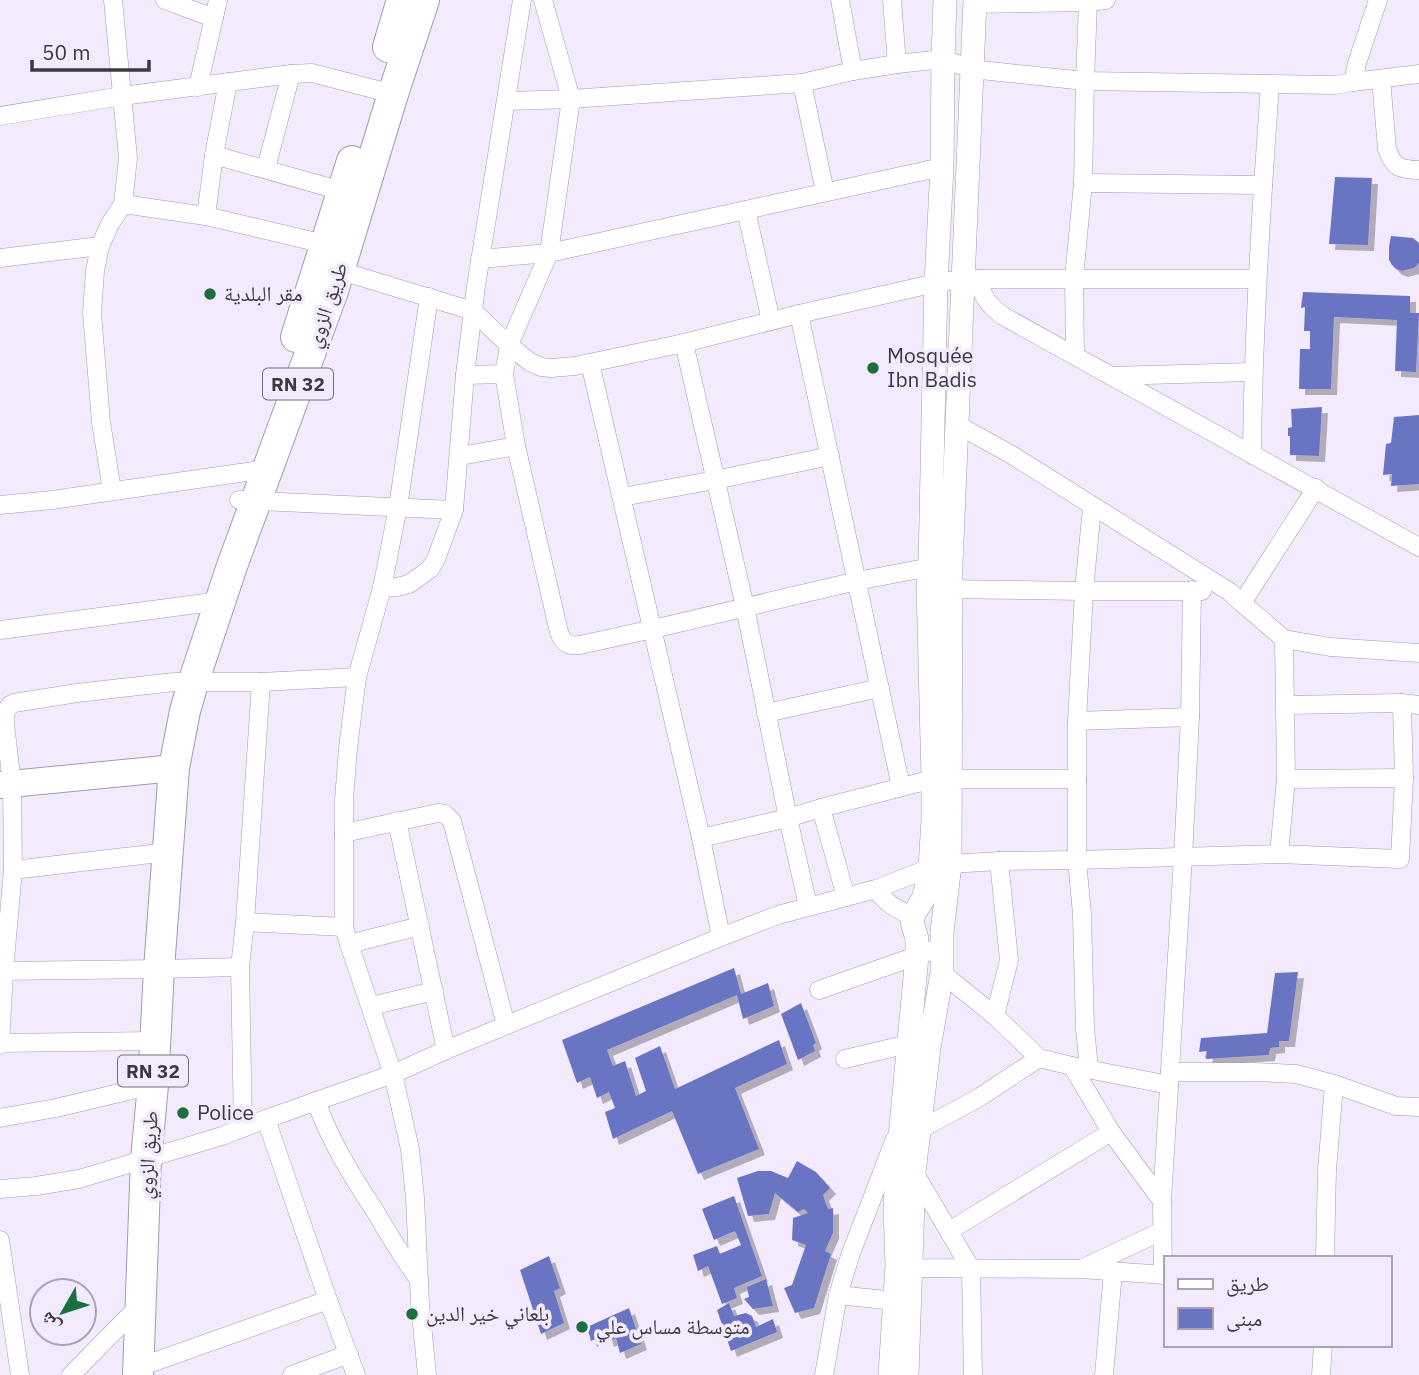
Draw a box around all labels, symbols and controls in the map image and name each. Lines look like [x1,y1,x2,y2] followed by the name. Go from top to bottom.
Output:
[32,28,149,72] scale bar
[42,38,91,66] text: 50 m
[298,258,357,352] street label: طريق الزوي
[224,279,303,307] place label: مقر البلدية
[202,286,218,302] marker: مقر البلدية
[887,341,977,393] place label: Mosquée Ibn Badis
[865,360,881,376] marker: Mosquée Ibn Badis
[263,368,333,400] road number: RN 32
[118,1056,188,1086] road number: RN 32
[197,1098,254,1126] place label: Police
[175,1105,191,1121] marker: Police
[130,1110,167,1200] street label: طريق الزوي
[1164,1256,1391,1347] legend
[1226,1269,1269,1297] text: طريق
[28,1277,98,1347] north arrow
[426,1299,549,1330] place label: بلعاني خير الدين
[1226,1304,1262,1332] text: مبنى
[404,1306,420,1322] marker: بلعاني خير الدين
[34,1307,65,1338] text: ش
[596,1312,750,1343] place label: متوسطة مساس علي
[574,1319,590,1335] marker: متوسطة مساس علي

